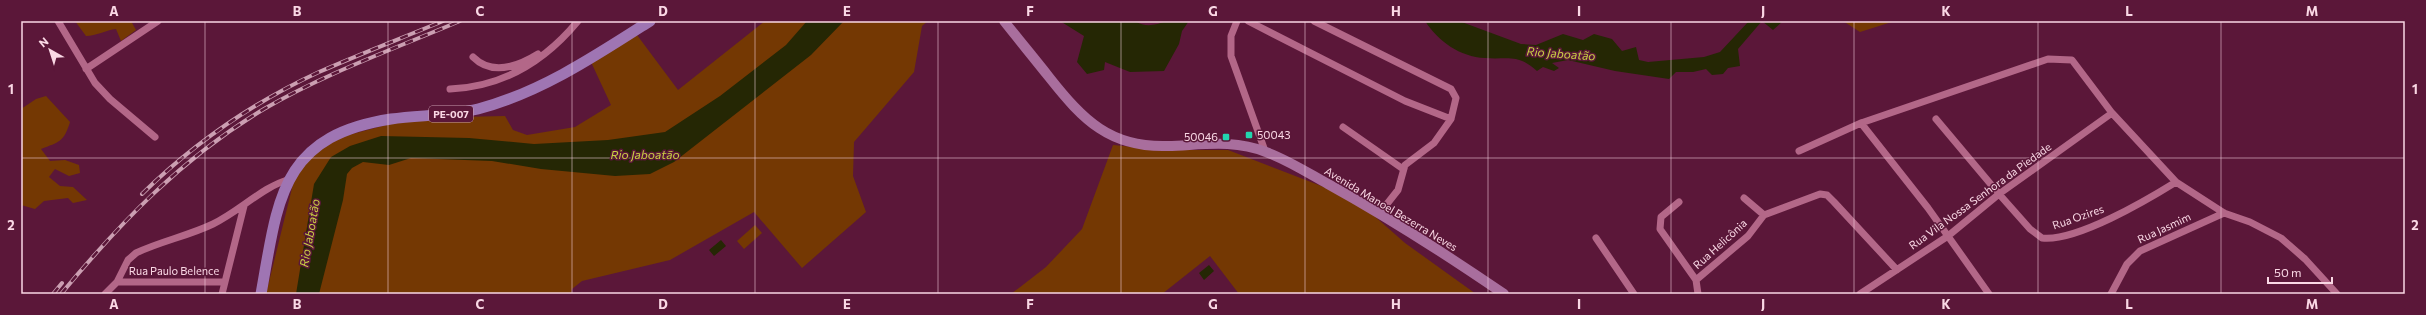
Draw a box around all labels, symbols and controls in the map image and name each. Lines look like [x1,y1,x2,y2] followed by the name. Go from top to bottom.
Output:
[109,3,119,19] text: A
[293,3,302,19] text: B
[476,3,485,19] text: C
[658,3,668,19] text: D
[843,3,851,19] text: E
[1026,3,1034,19] text: F
[1208,3,1218,19] text: G
[1391,3,1401,19] text: H
[1577,3,1581,19] text: I
[1761,3,1765,19] text: J
[1941,3,1951,19] text: K
[2125,3,2133,19] text: L
[2306,3,2318,19] text: M
[30,30,70,70] north arrow
[36,34,51,49] text: N
[1526,44,1596,63] water label: Rio Jaboatão
[8,81,14,97] text: 1
[2412,81,2418,97] text: 1
[429,106,473,122] road number: PE-007
[1257,128,1291,141] place label: 50043
[1184,130,1218,143] place label: 50046
[1244,130,1254,140] marker: 50043
[1221,132,1231,142] marker: 50046
[1906,140,2053,252] street label: Rua Vila Nossa Senhora da Piedade
[610,147,680,162] water label: Rio Jaboatão
[1323,164,1460,253] street label: Avenida Manoel Bezerra Neves
[296,198,323,268] water label: Rio Jaboatão
[2050,202,2105,231] street label: Rua Ozires
[2135,210,2193,246] street label: Rua Jasmim
[1690,216,1749,271] street label: Rua Helicônia
[7,217,15,233] text: 2
[2411,217,2419,233] text: 2
[2268,259,2332,285] scale bar
[129,264,220,277] street label: Rua Paulo Belence
[2274,265,2302,279] text: 50 m
[109,296,119,312] text: A
[293,296,302,312] text: B
[476,296,485,312] text: C
[658,296,668,312] text: D
[843,296,851,312] text: E
[1026,296,1034,312] text: F
[1208,296,1218,312] text: G
[1391,296,1401,312] text: H
[1577,296,1581,312] text: I
[1761,296,1765,312] text: J
[1941,296,1951,312] text: K
[2125,296,2133,312] text: L
[2306,296,2318,312] text: M

